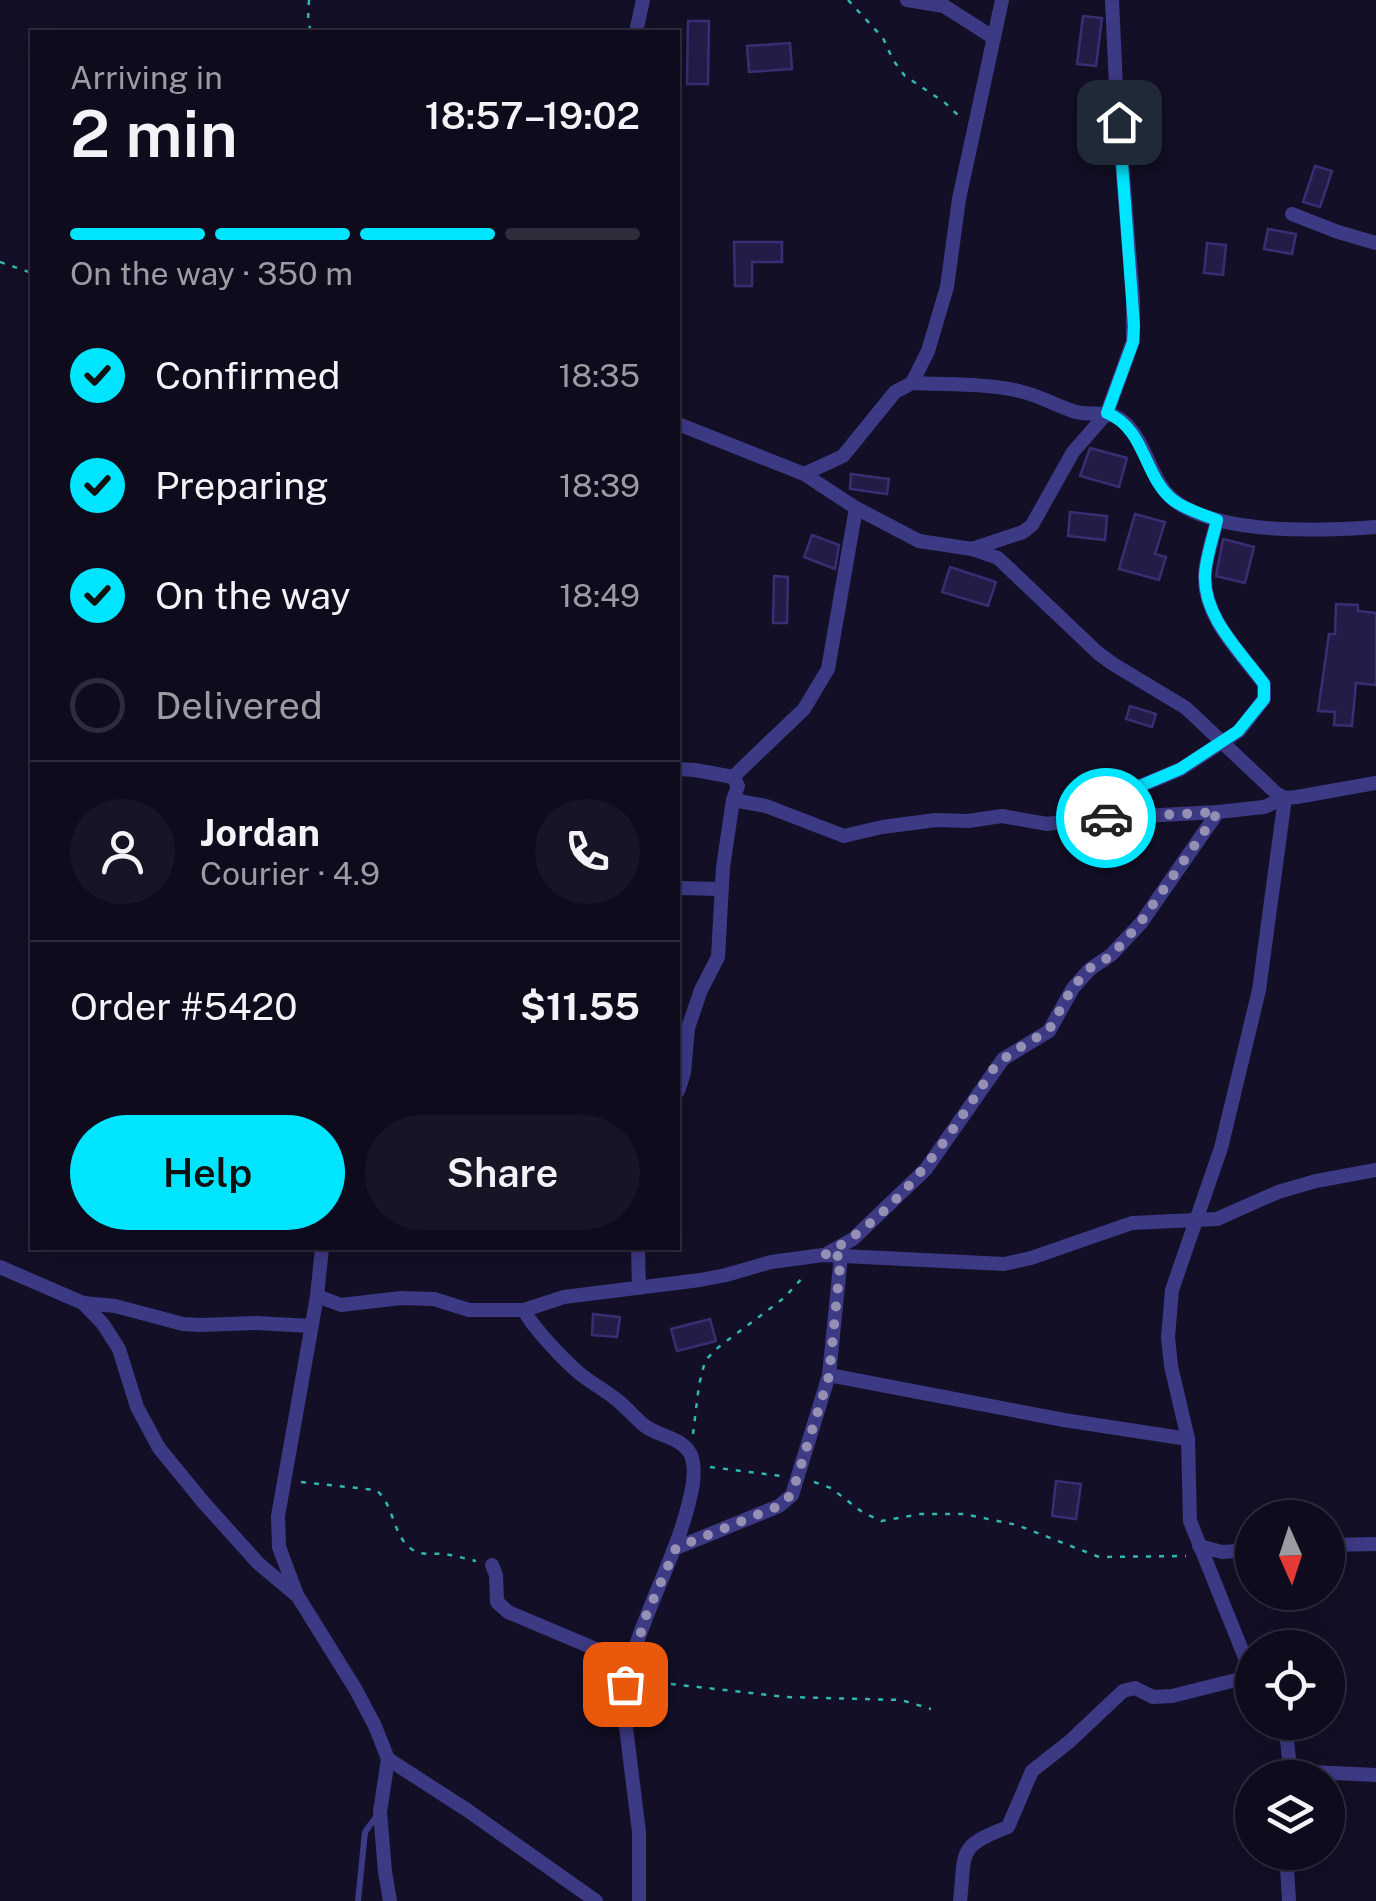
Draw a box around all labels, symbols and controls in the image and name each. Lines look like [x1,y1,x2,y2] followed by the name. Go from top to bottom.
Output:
[70,59,223,96] text: Arriving in
[1077,80,1162,165] pin
[425,93,640,138] text: 18:57–19:02
[70,95,238,172] text: 2 min
[1092,95,1147,150] icon: home
[70,255,353,292] text: On the way · 350 m
[70,348,125,403] icon: check
[155,353,340,398] text: Confirmed
[558,357,640,394] text: 18:35
[70,458,125,513] icon: check
[155,463,329,508] text: Preparing
[559,467,640,504] text: 18:39
[70,568,125,623] icon: check
[155,573,351,618] text: On the way
[559,577,640,614] text: 18:49
[155,683,323,728] text: Delivered
[1056,768,1156,868] courier
[1079,791,1134,846] icon: car
[70,799,175,904] button: person
[535,799,640,904] button: phone
[200,810,320,855] text: Jordan
[200,855,380,892] text: Courier · 4.9
[70,984,298,1029] text: Order #5420
[520,984,640,1029] text: $11.55
[70,1115,345,1230] button: Help
[365,1115,640,1230] button: Share
[1235,1500,1345,1610] north arrow
[1235,1500,1345,1870] map controls
[1235,1630,1345,1740] button: locate
[583,1642,668,1727] pin
[598,1657,653,1712] icon: bag
[1235,1760,1345,1870] button: layers

